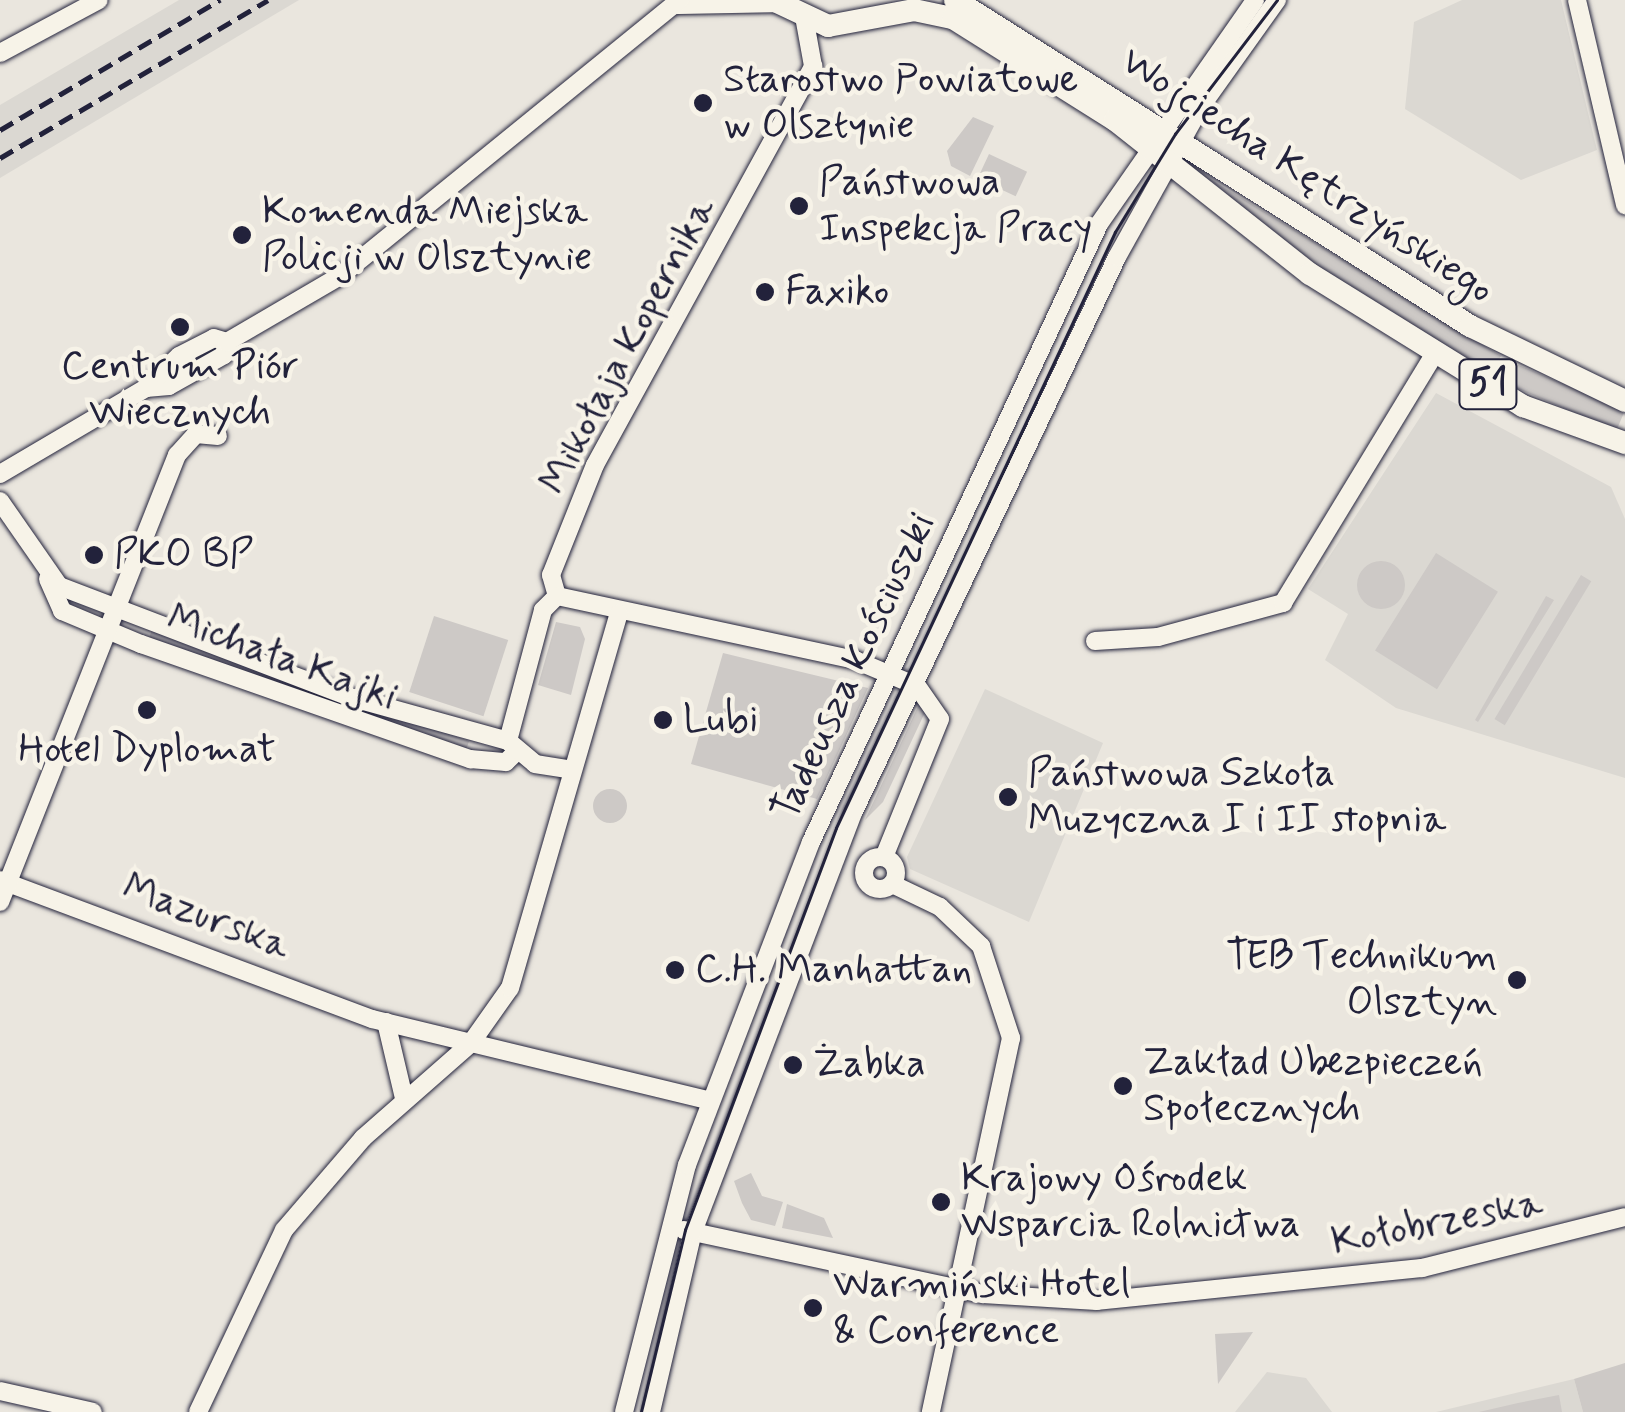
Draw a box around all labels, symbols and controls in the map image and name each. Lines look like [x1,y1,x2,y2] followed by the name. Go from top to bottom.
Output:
[1112,38,1502,314] street label: Wojciecha Kętrzyńskiego
[723,56,1069,150] place label: Starostwo Powiatowe w Olsztynie
[692,92,714,114] marker: Starostwo Powiatowe w Olsztynie
[819,159,1092,253] place label: Państwowa Inspekcja Pracy
[262,188,589,282] place label: Komenda Miejska Policji w Olsztynie
[529,189,727,503] street label: Mikołaja Kopernika
[788,195,810,217] marker: Państwowa Inspekcja Pracy
[231,224,253,246] marker: Komenda Miejska Policji w Olsztynie
[785,268,889,316] place label: Faxiko
[754,281,776,303] marker: Faxiko
[169,316,191,338] marker: Centrum Piór Wiecznych
[63,343,297,437] place label: Centrum Piór Wiecznych
[1458,351,1518,417] road number: 51
[761,504,947,830] street label: Tadeusza Kościuszki
[114,531,251,579] place label: PKO BP
[83,544,105,566] marker: PKO BP
[160,594,404,722] street label: Michała Kajki
[683,696,758,744] place label: Lubi
[136,699,158,721] marker: Hotel Dyplomat
[652,709,674,731] marker: Lubi
[18,726,276,774] place label: Hotel Dyplomat
[1028,750,1444,844] place label: Państwowa Szkoła Muzyczna I i II stopnia
[997,786,1019,808] marker: Państwowa Szkoła Muzyczna I i II stopnia
[116,863,296,971] street label: Mazurska
[1235,933,1497,1027] place label: TEB Technikum Olsztyn
[695,946,972,994] place label: C.H. Manhattan
[664,959,686,981] marker: C.H. Manhattan
[1506,969,1528,991] marker: TEB Technikum Olsztyn
[1143,1039,1483,1133] place label: Zakład Ubezpieczeń Społecznych
[813,1041,926,1089] place label: Żabka
[782,1054,804,1076] marker: Żabka
[1112,1075,1134,1097] marker: Zakład Ubezpieczeń Społecznych
[961,1155,1300,1249] place label: Krajowy Ośrodek Wsparcia Rolnictwa
[1327,1179,1547,1267] street label: Kołobrzeska
[930,1191,952,1213] marker: Krajowy Ośrodek Wsparcia Rolnictwa
[833,1261,1121,1355] place label: Warmiński Hotel & Conference
[802,1297,824,1319] marker: Warmiński Hotel & Conference

